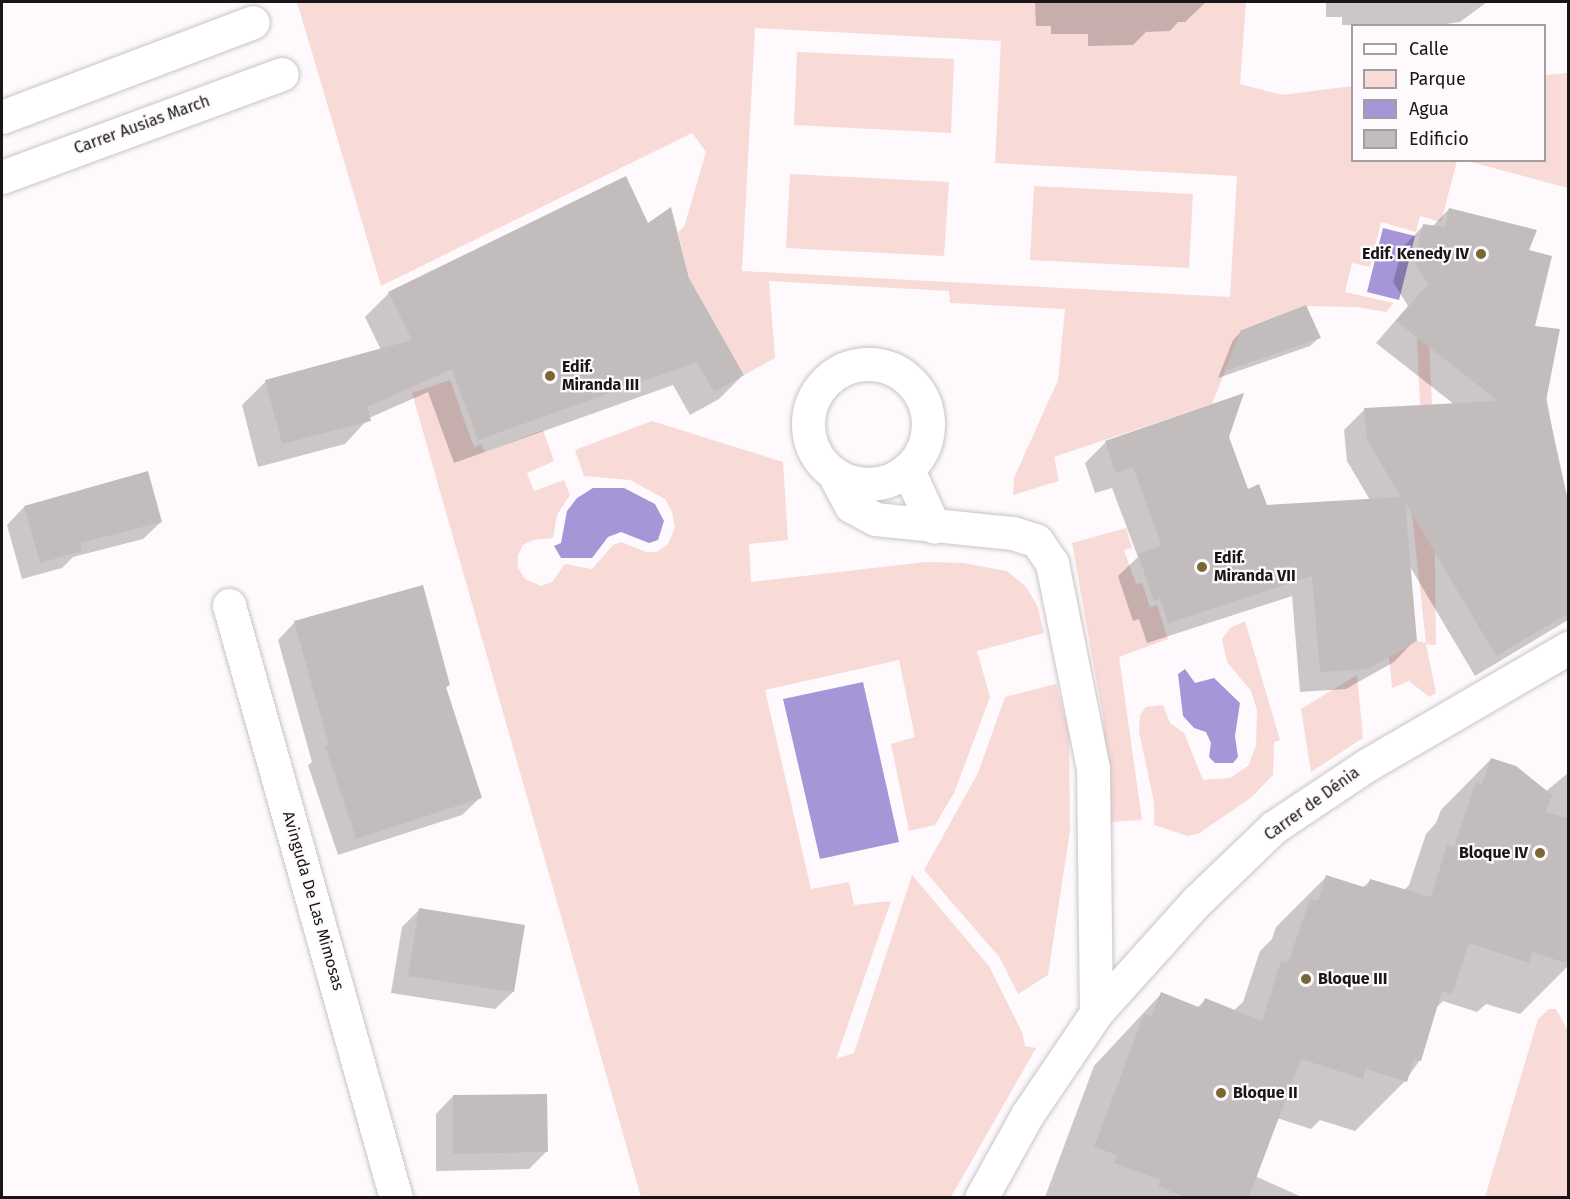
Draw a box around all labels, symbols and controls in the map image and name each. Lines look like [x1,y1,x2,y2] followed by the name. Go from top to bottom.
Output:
[1351,24,1546,162] legend
[1409,38,1449,60] text: Calle
[1409,68,1466,90] text: Parque
[71,92,213,158] street label: Carrer Ausias March
[1409,98,1449,120] text: Agua
[1409,128,1469,150] text: Edificio
[1362,244,1469,264] place label: Edif. Kenedy IV
[1474,247,1488,261] marker: Edif. Kenedy IV
[562,357,639,395] place label: Edif. Miranda III
[543,369,557,383] marker: Edif. Miranda III
[1214,548,1296,586] place label: Edif. Miranda VII
[1195,560,1209,574] marker: Edif. Miranda VII
[1261,763,1363,845] street label: Carrer de Dénia
[278,809,348,993] street label: Avinguda De Las Mimosas
[1459,843,1528,863] place label: Bloque IV
[1533,846,1547,860] marker: Bloque IV
[1318,969,1387,989] place label: Bloque III
[1299,972,1313,986] marker: Bloque III
[1233,1083,1298,1103] place label: Bloque II
[1214,1086,1228,1100] marker: Bloque II

